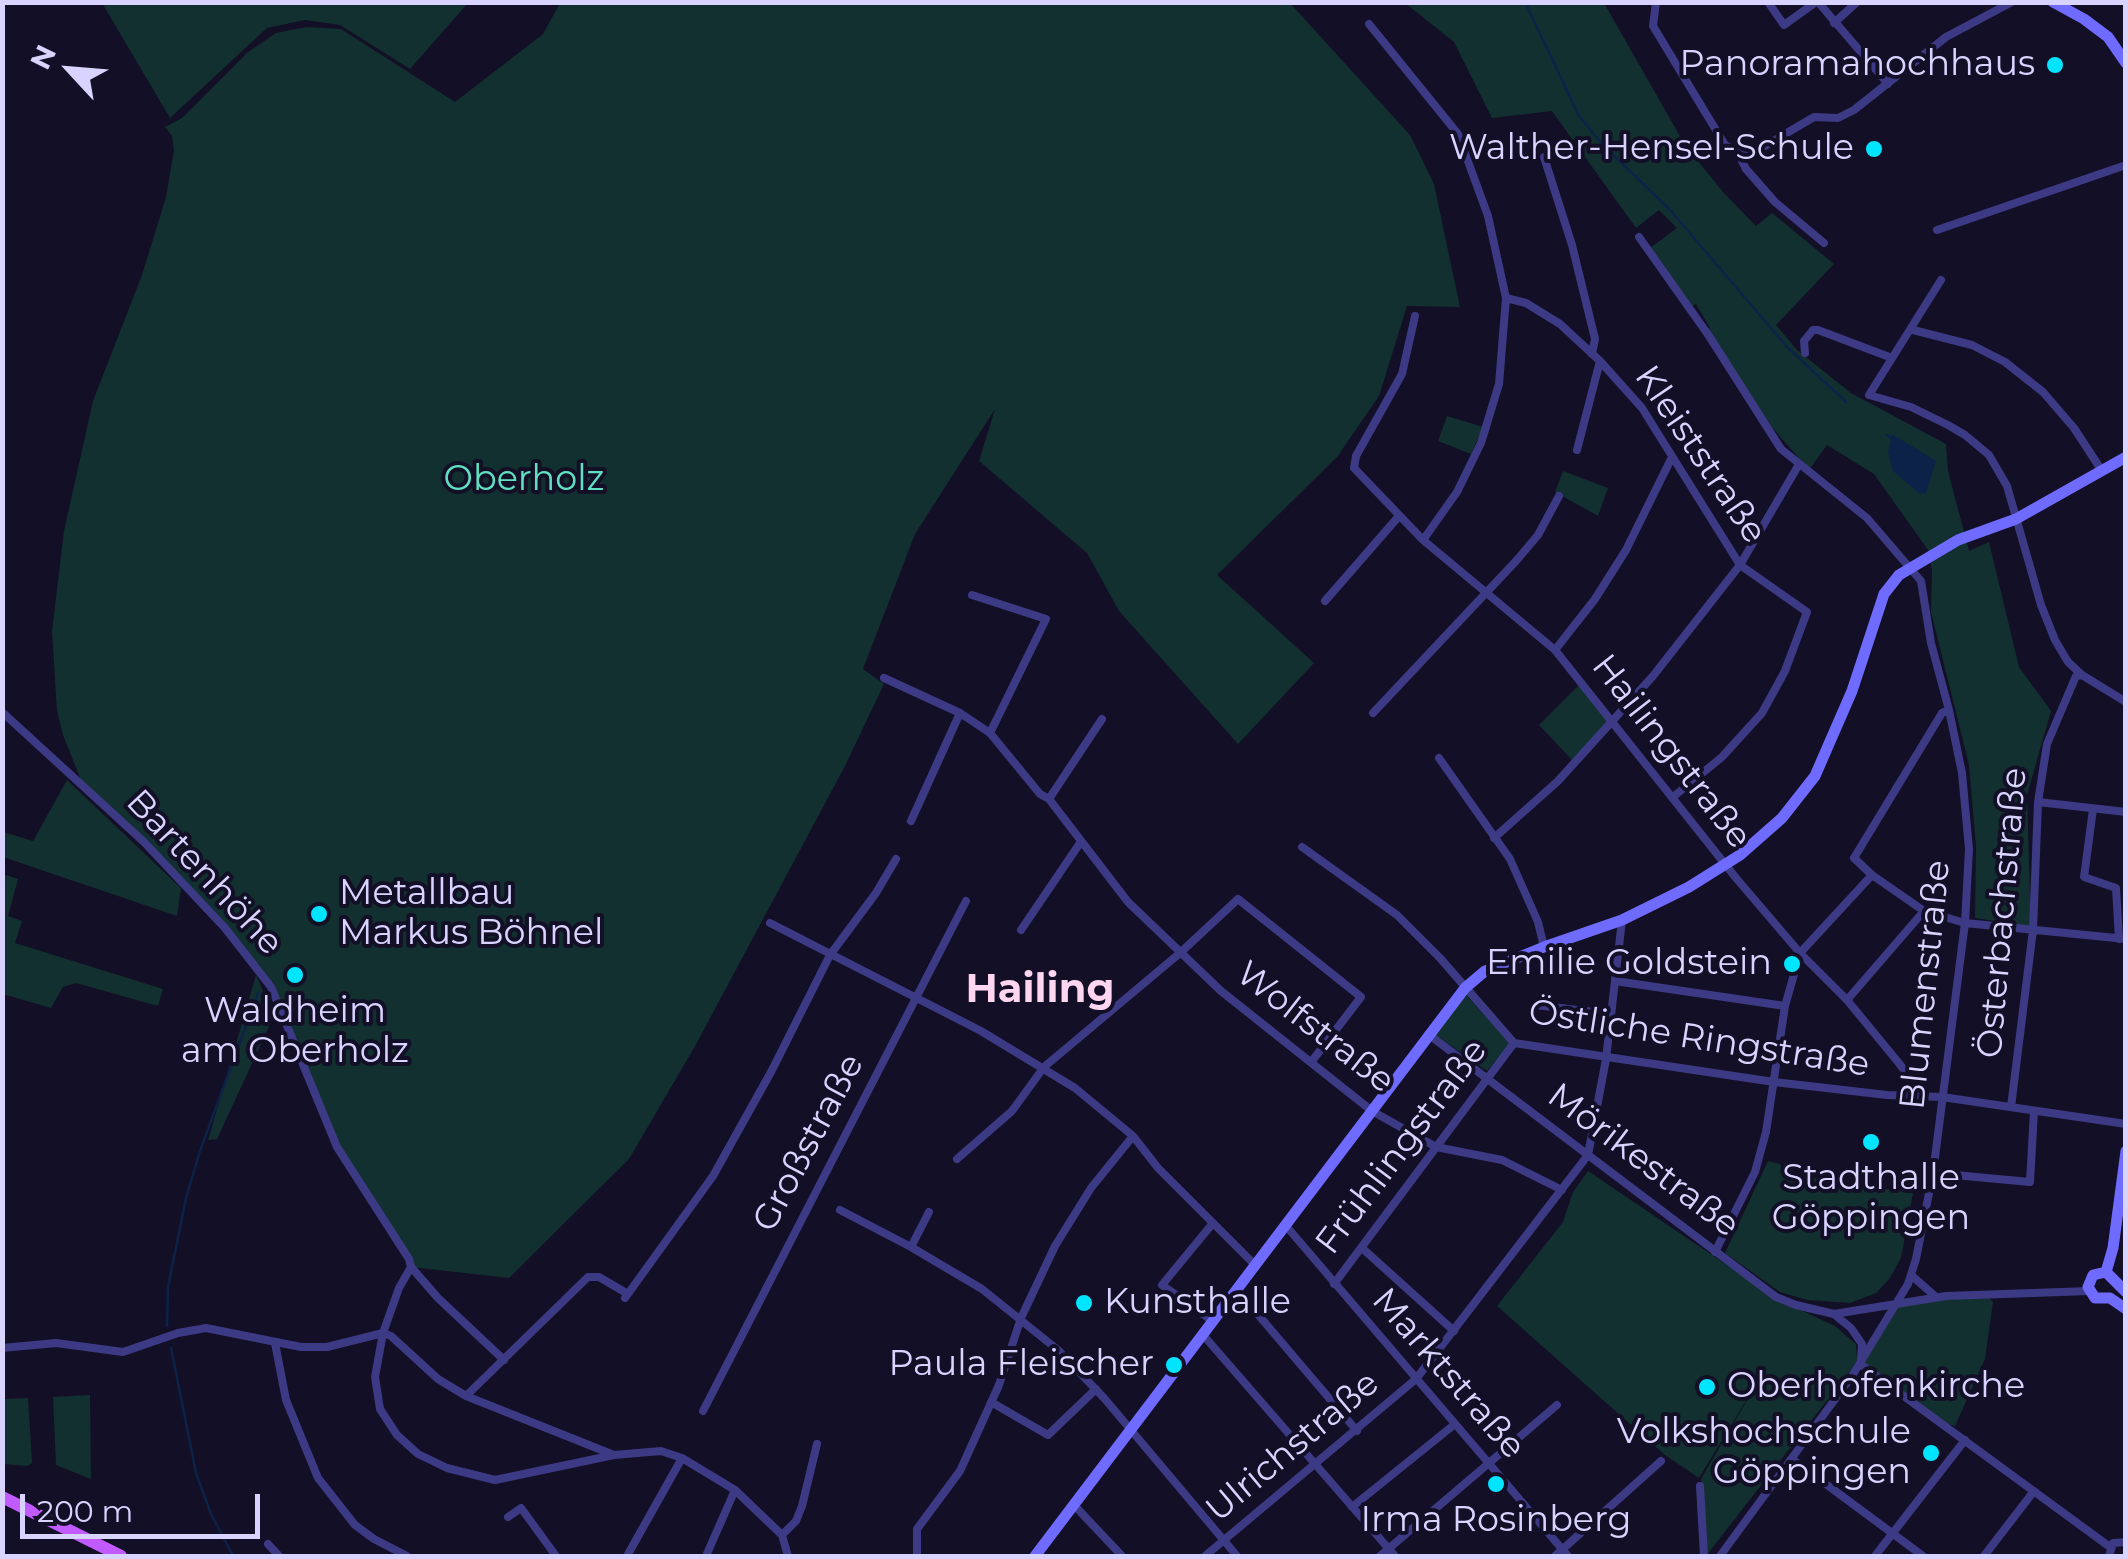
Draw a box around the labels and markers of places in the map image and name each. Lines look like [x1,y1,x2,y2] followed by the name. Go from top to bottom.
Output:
[1679,44,2035,86] place label: Panoramahochhaus
[2044,54,2066,76] marker: Panoramahochhaus
[1449,128,1854,170] place label: Walther-Hensel-Schule
[1863,138,1885,160] marker: Walther-Hensel-Schule
[339,873,603,955] place label: Metallbau Markus Böhnel
[308,903,330,925] marker: Metallbau Markus Böhnel
[1486,943,1772,985] place label: Emilie Goldstein
[1781,953,1803,975] marker: Emilie Goldstein
[284,964,306,986] marker: Waldheim am Oberholz
[181,991,409,1073] place label: Waldheim am Oberholz
[1860,1131,1882,1153] marker: Stadthalle Göppingen
[1772,1158,1970,1240] place label: Stadthalle Göppingen
[1104,1282,1291,1324] place label: Kunsthalle
[1073,1292,1095,1314] marker: Kunsthalle
[889,1344,1154,1386] place label: Paula Fleischer
[1163,1354,1185,1376] marker: Paula Fleischer
[1727,1366,2025,1408] place label: Oberhofenkirche
[1696,1376,1718,1398] marker: Oberhofenkirche
[1617,1412,1911,1494] place label: Volkshochschule Göppingen
[1920,1442,1942,1464] marker: Volkshochschule Göppingen
[1485,1473,1507,1495] marker: Irma Rosinberg
[1360,1500,1632,1542] place label: Irma Rosinberg

